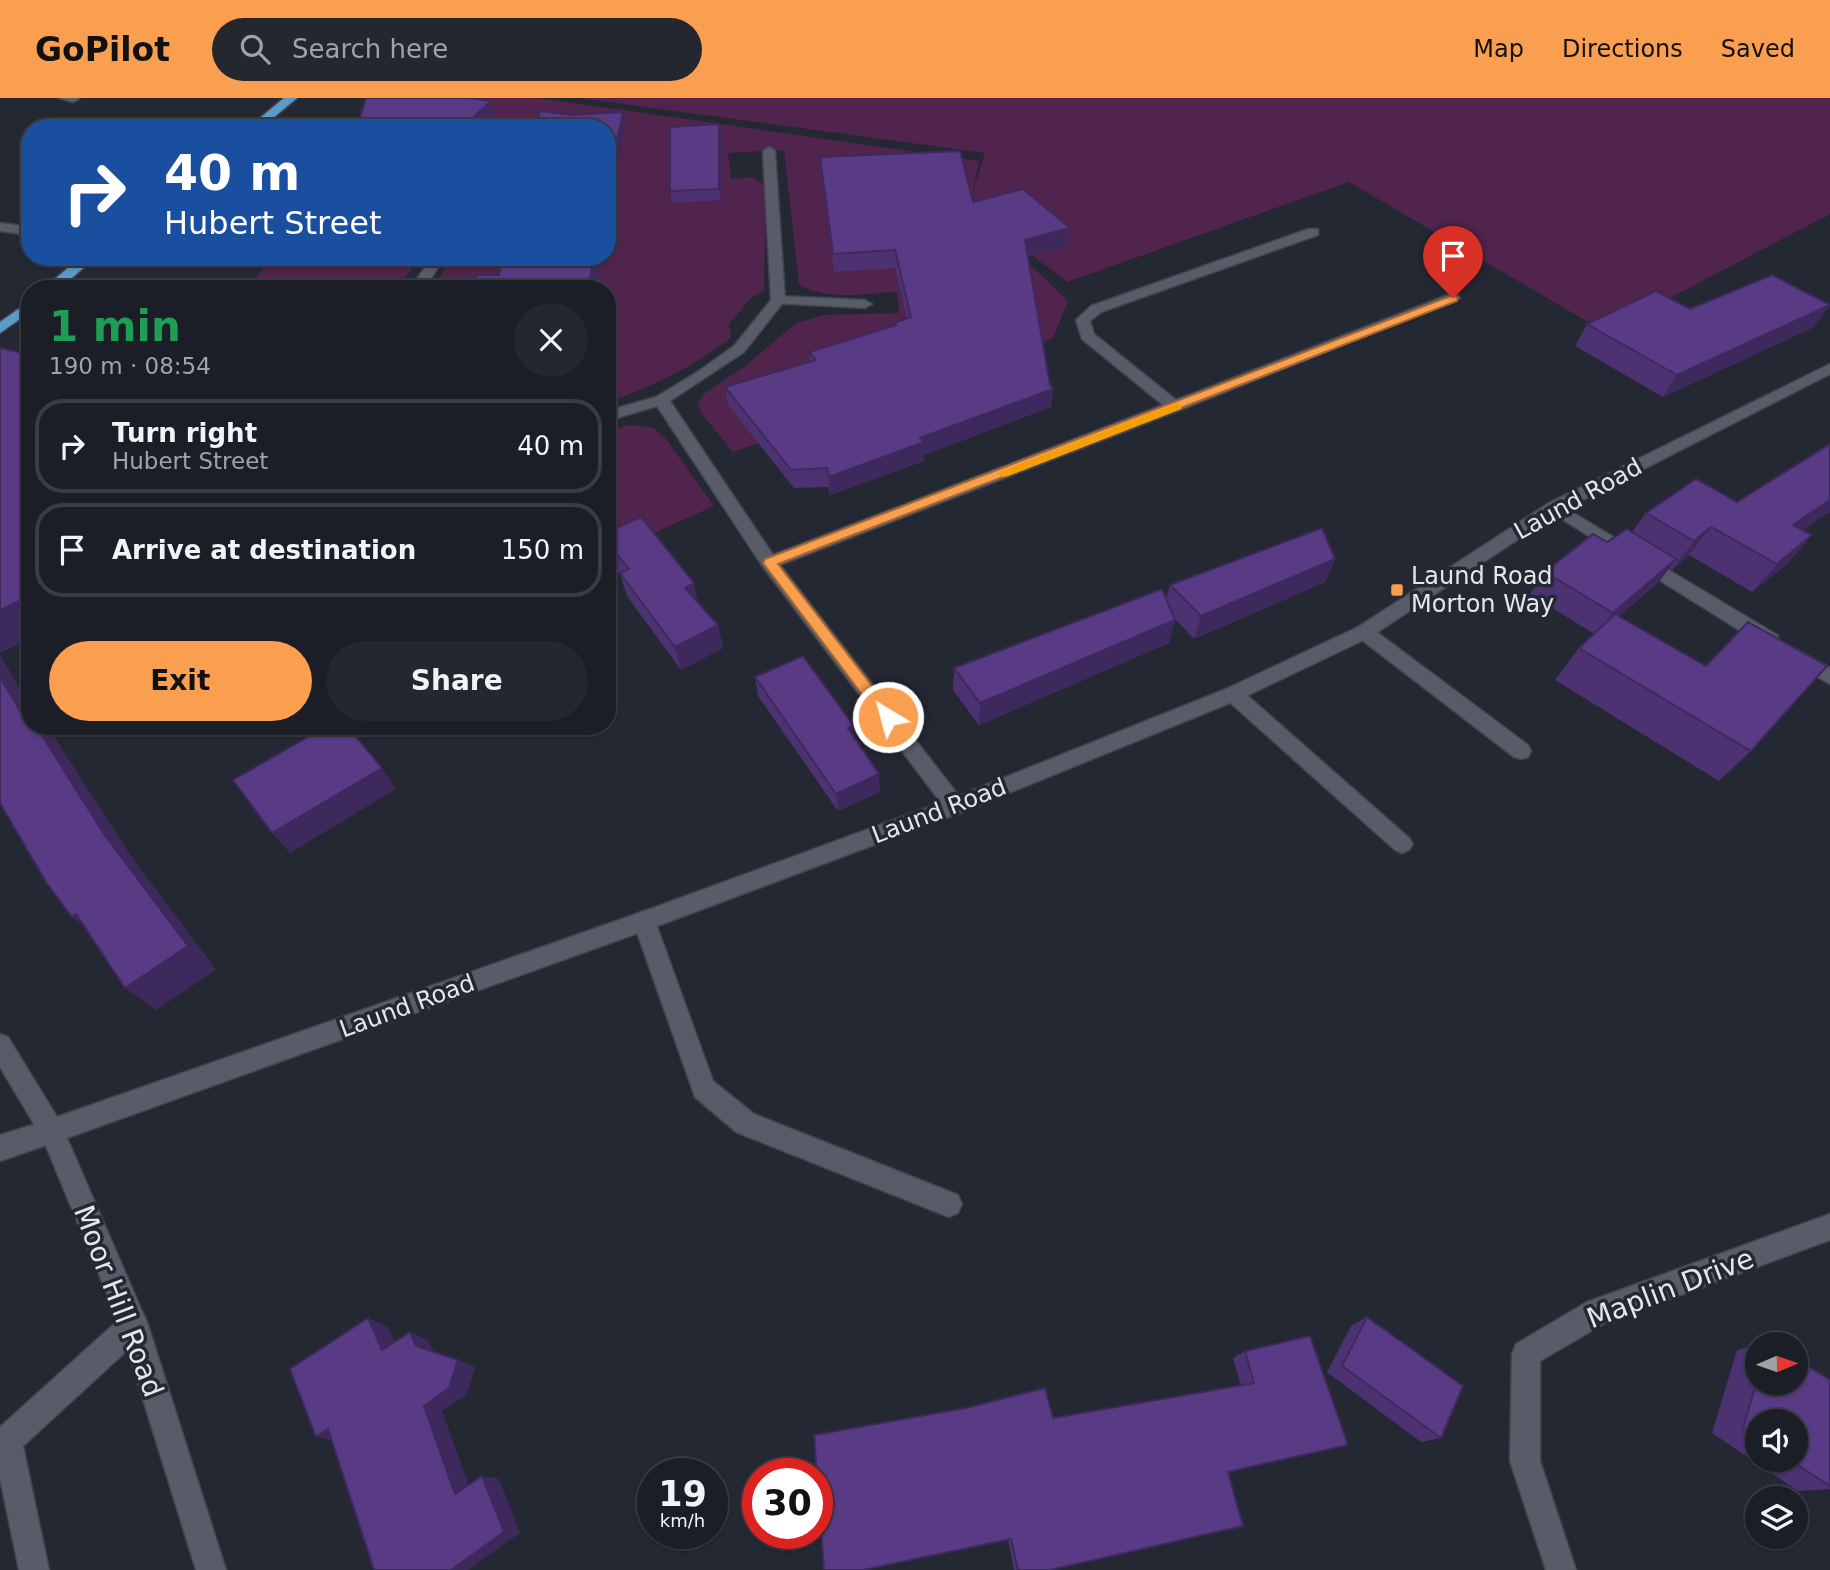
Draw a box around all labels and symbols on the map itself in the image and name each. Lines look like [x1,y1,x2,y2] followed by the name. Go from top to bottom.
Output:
[1423,226,1483,298] pin
[1509,452,1647,546] street label: Laund Road
[1411,562,1554,618] place label: Laund Road Morton Way
[1389,582,1405,598] marker: Laund Road Morton Way
[851,680,925,754] position arrow
[868,773,1010,849] street label: Laund Road
[336,969,478,1043] street label: Laund Road
[67,1201,170,1402] street label: Moor Hill Road
[1582,1242,1758,1335] street label: Maplin Drive
[1745,1332,1808,1395] north arrow
[742,1458,833,1549] speed limit sign: 30

